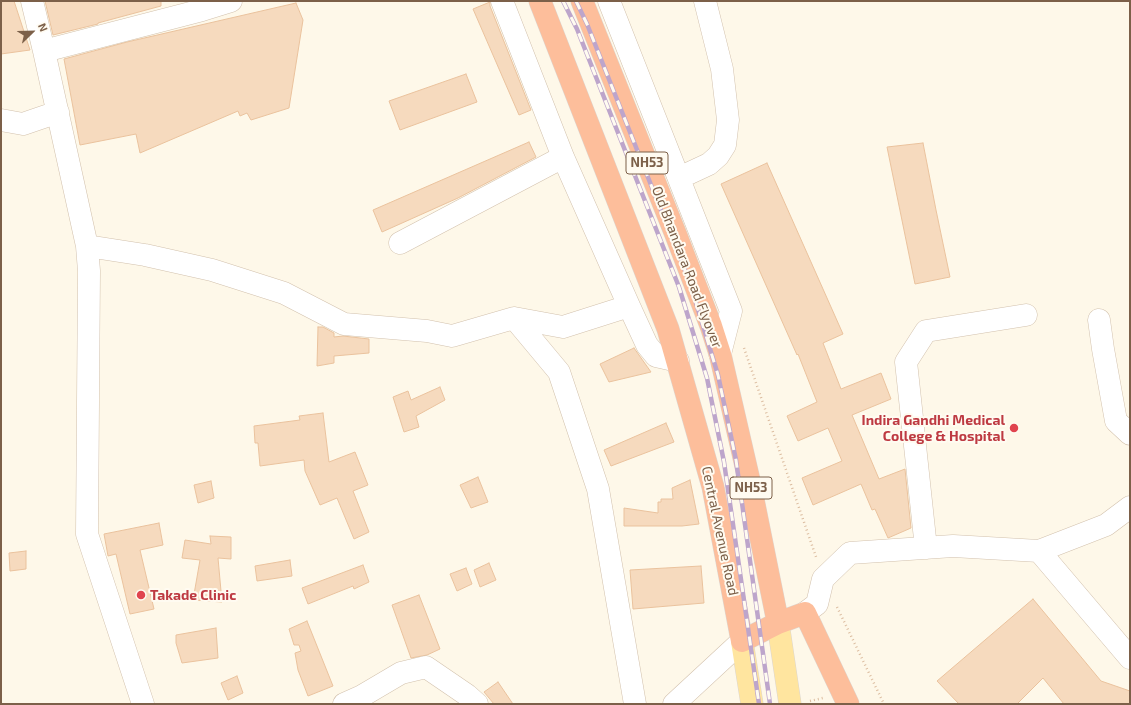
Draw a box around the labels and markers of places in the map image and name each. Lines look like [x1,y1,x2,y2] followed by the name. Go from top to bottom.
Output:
[862,412,1005,444] place label: Indira Gandhi Medical College & Hospital
[1008,422,1020,434] marker: Indira Gandhi Medical College & Hospital
[150,587,236,603] place label: Takade Clinic
[135,589,147,601] marker: Takade Clinic

